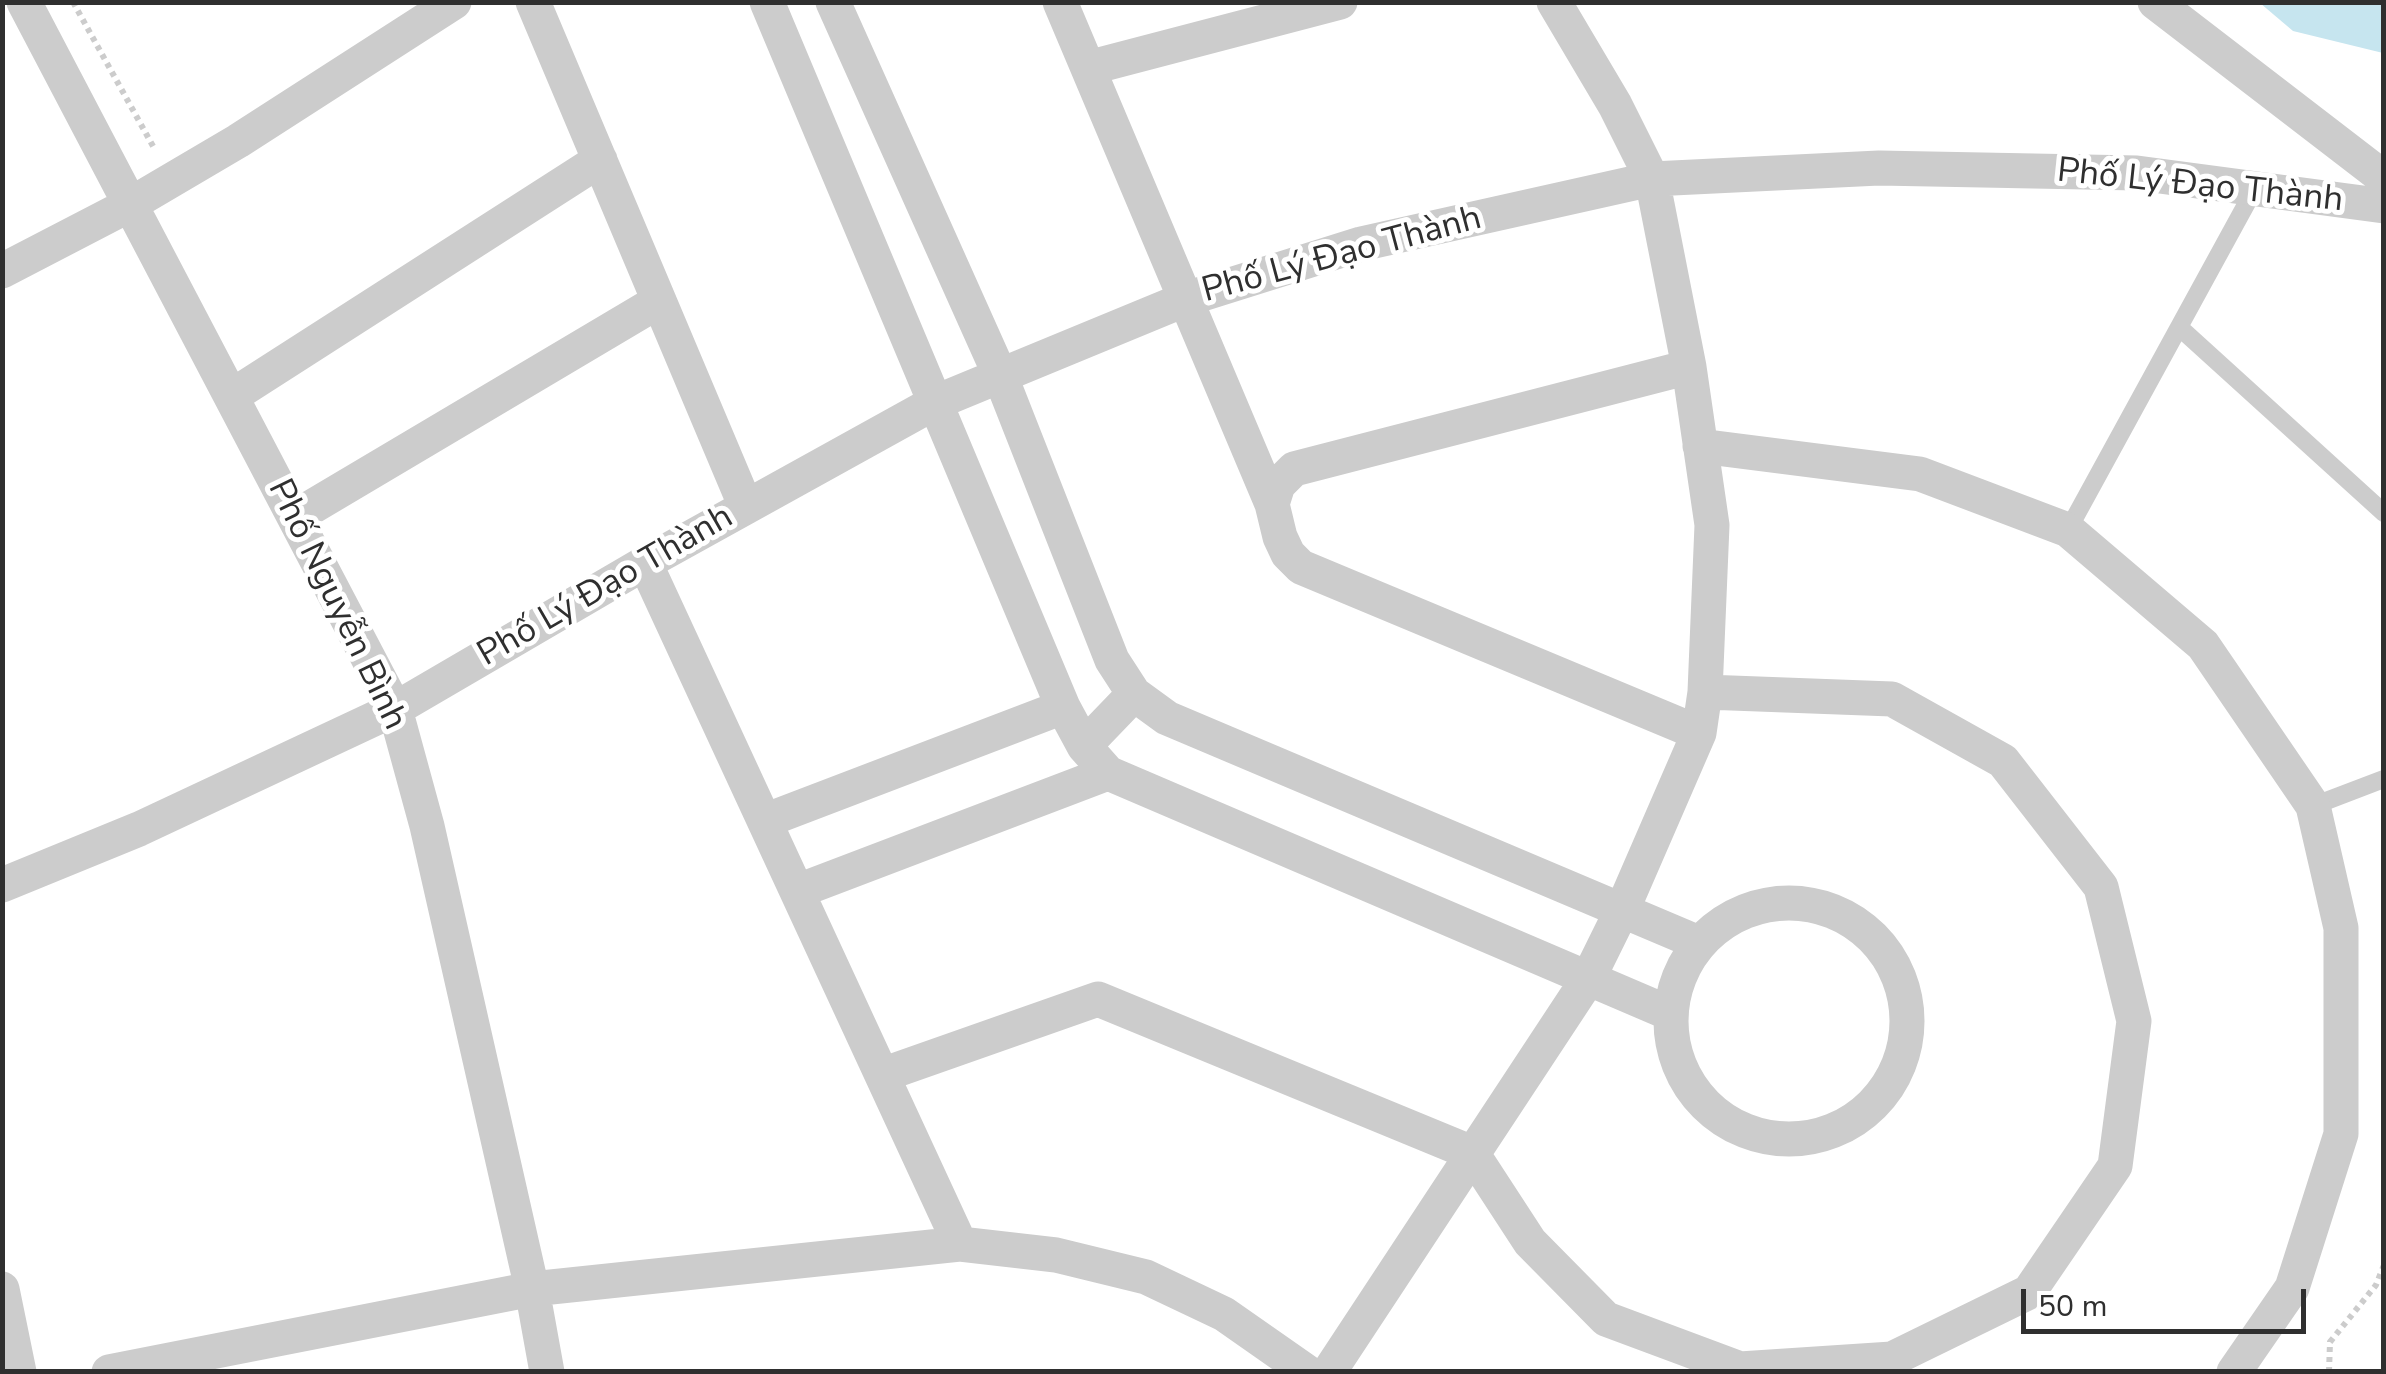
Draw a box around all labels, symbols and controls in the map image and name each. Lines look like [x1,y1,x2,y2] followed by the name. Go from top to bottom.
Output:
[2055,151,2345,223] street label: Phố Lý Đạo Thành
[1198,199,1486,313] street label: Phố Lý Đạo Thành
[257,473,415,737] street label: Phố Nguyễn Bình
[471,497,741,677] street label: Phố Lý Đạo Thành
[2026,1269,2311,1331] scale bar
[2038,1286,2107,1327] text: 50 m

